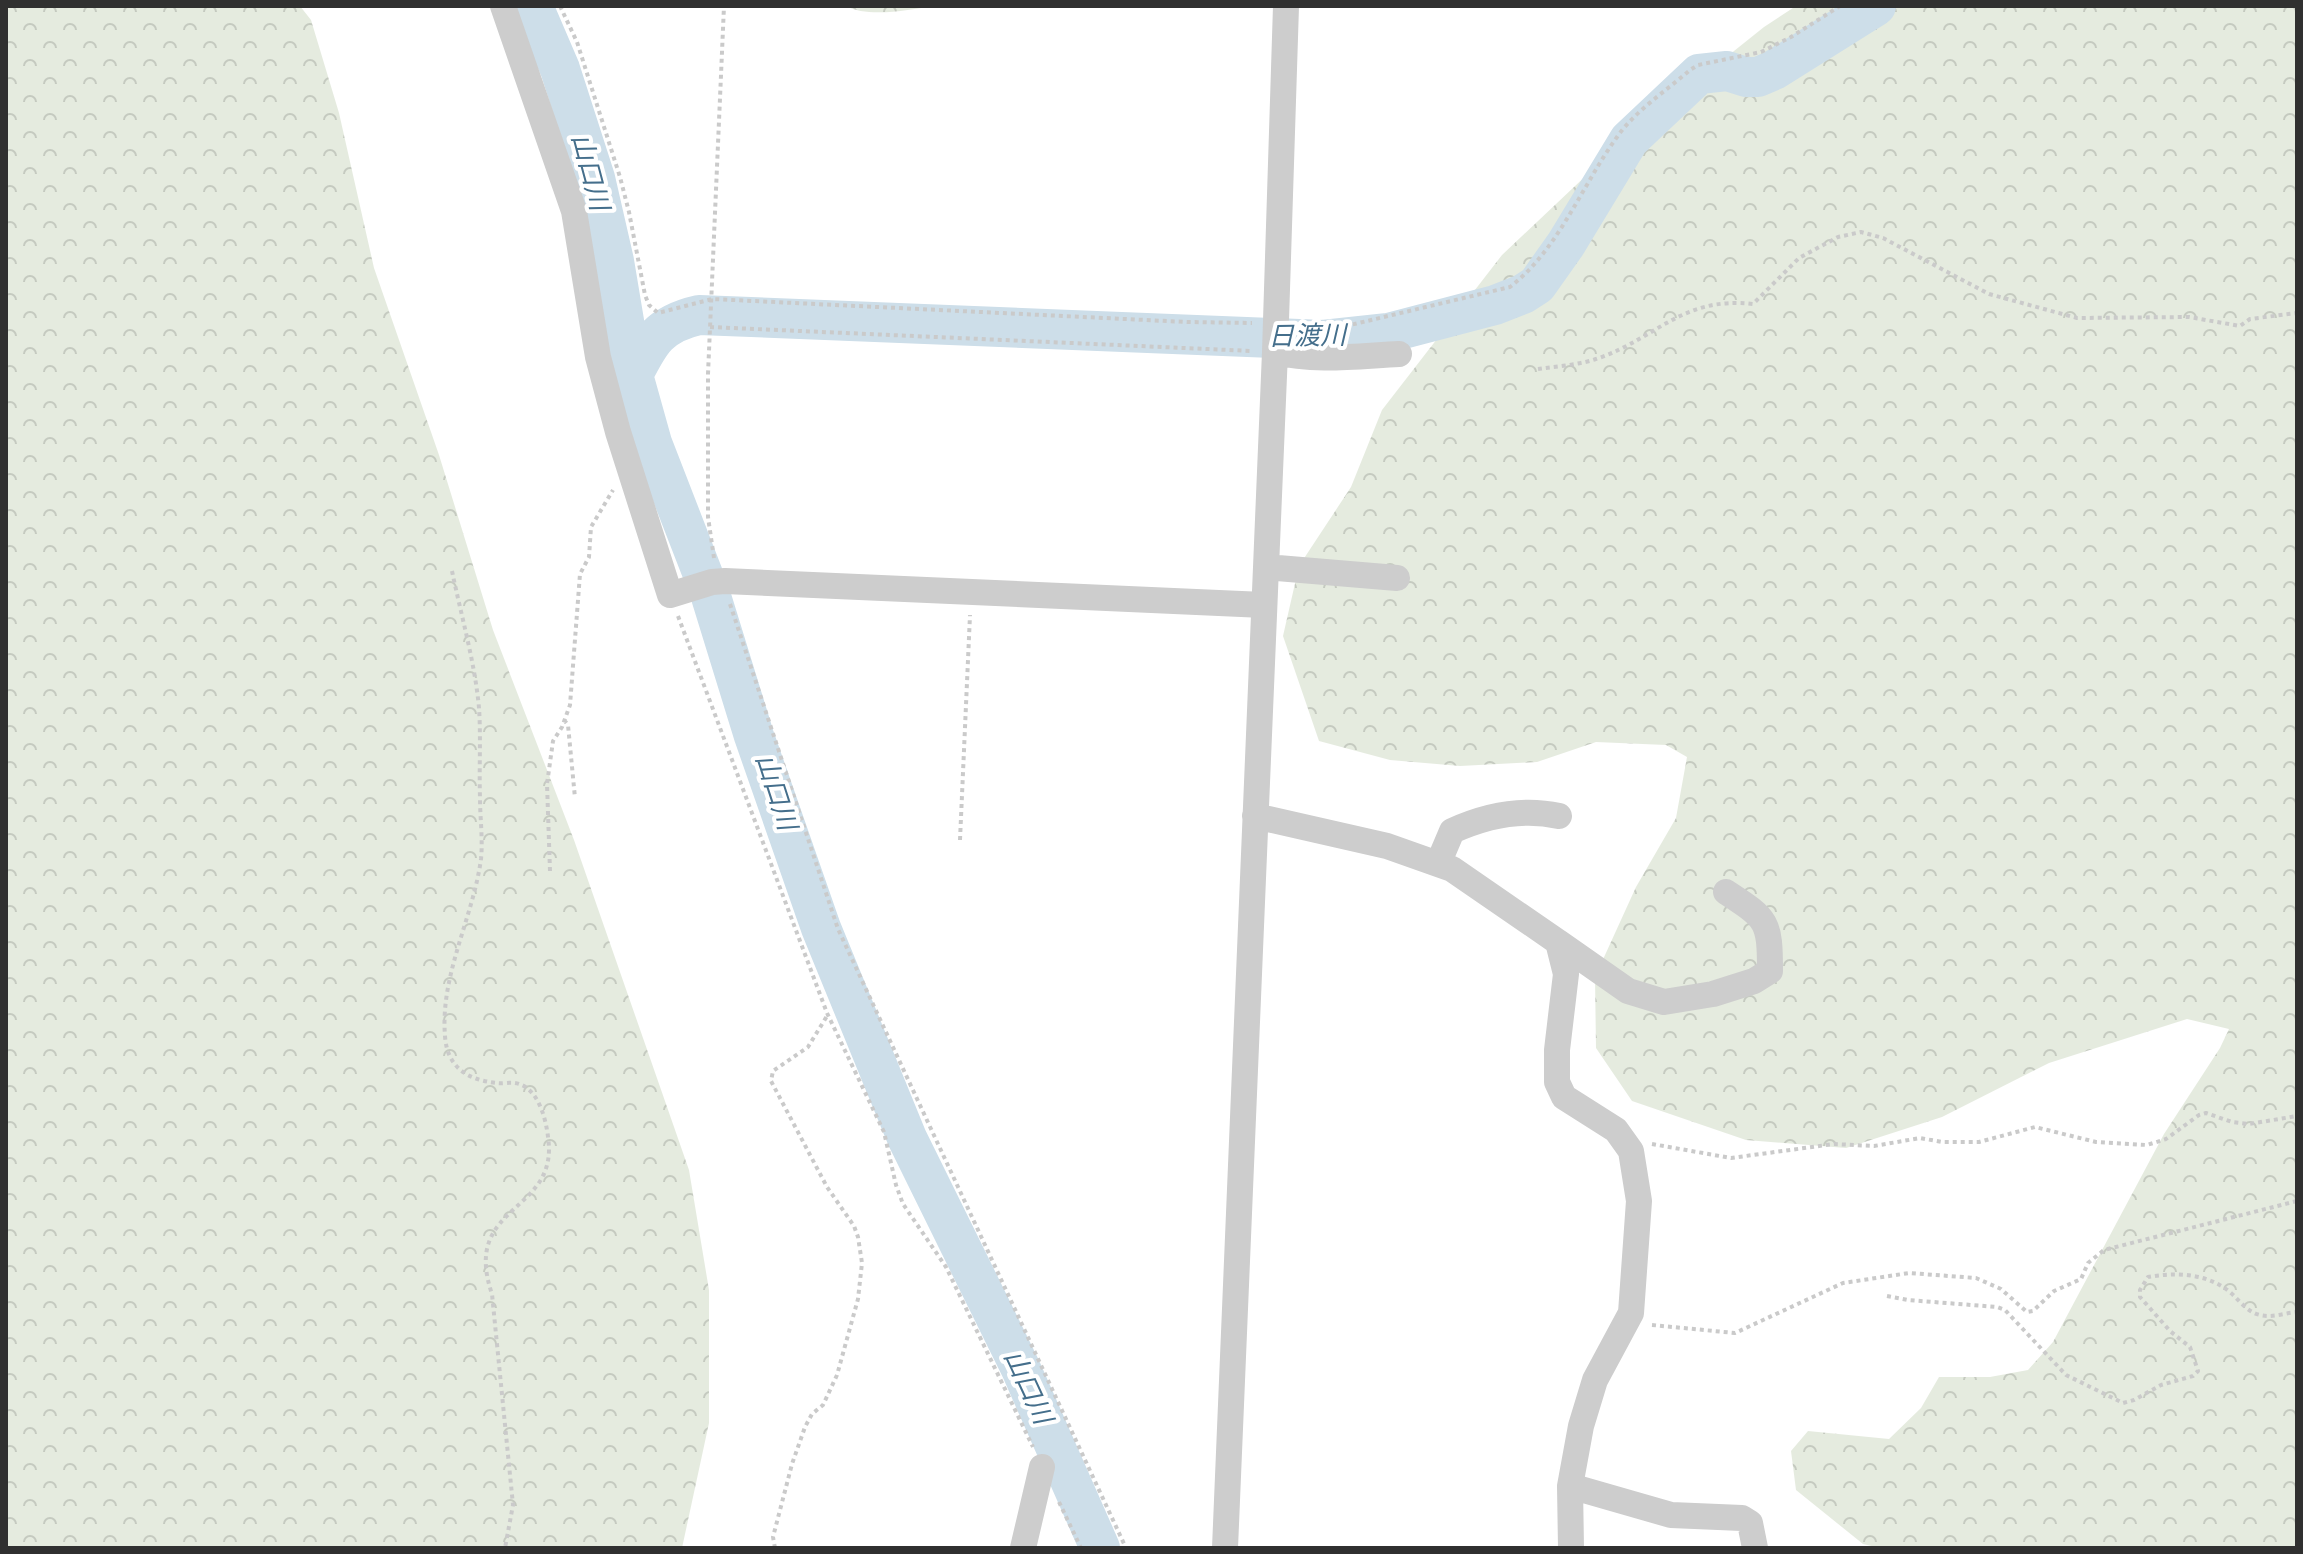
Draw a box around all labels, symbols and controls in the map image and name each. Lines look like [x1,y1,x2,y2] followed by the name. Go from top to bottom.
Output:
[562,130,619,217] water label: 山口川
[1268,317,1349,355] water label: 日渡川
[746,749,807,838] water label: 山口川
[995,1344,1063,1433] water label: 山口川

